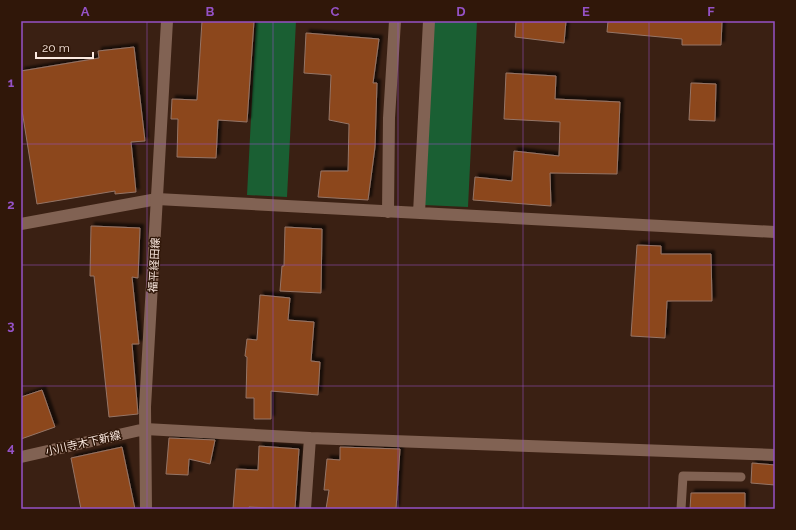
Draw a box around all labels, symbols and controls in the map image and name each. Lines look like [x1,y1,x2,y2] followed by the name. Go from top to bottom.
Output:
[81,4,90,19] text: A
[206,4,215,19] text: B
[331,4,340,19] text: C
[456,4,466,19] text: D
[582,4,590,19] text: E
[707,4,715,19] text: F
[36,34,93,60] scale bar
[42,41,70,55] text: 20 m
[8,75,15,90] text: 1
[7,197,15,212] text: 2
[147,237,162,293] street label: 福平経田線
[7,318,15,333] text: 3
[44,428,122,458] street label: 小川寺木下新線
[7,440,15,455] text: 4

